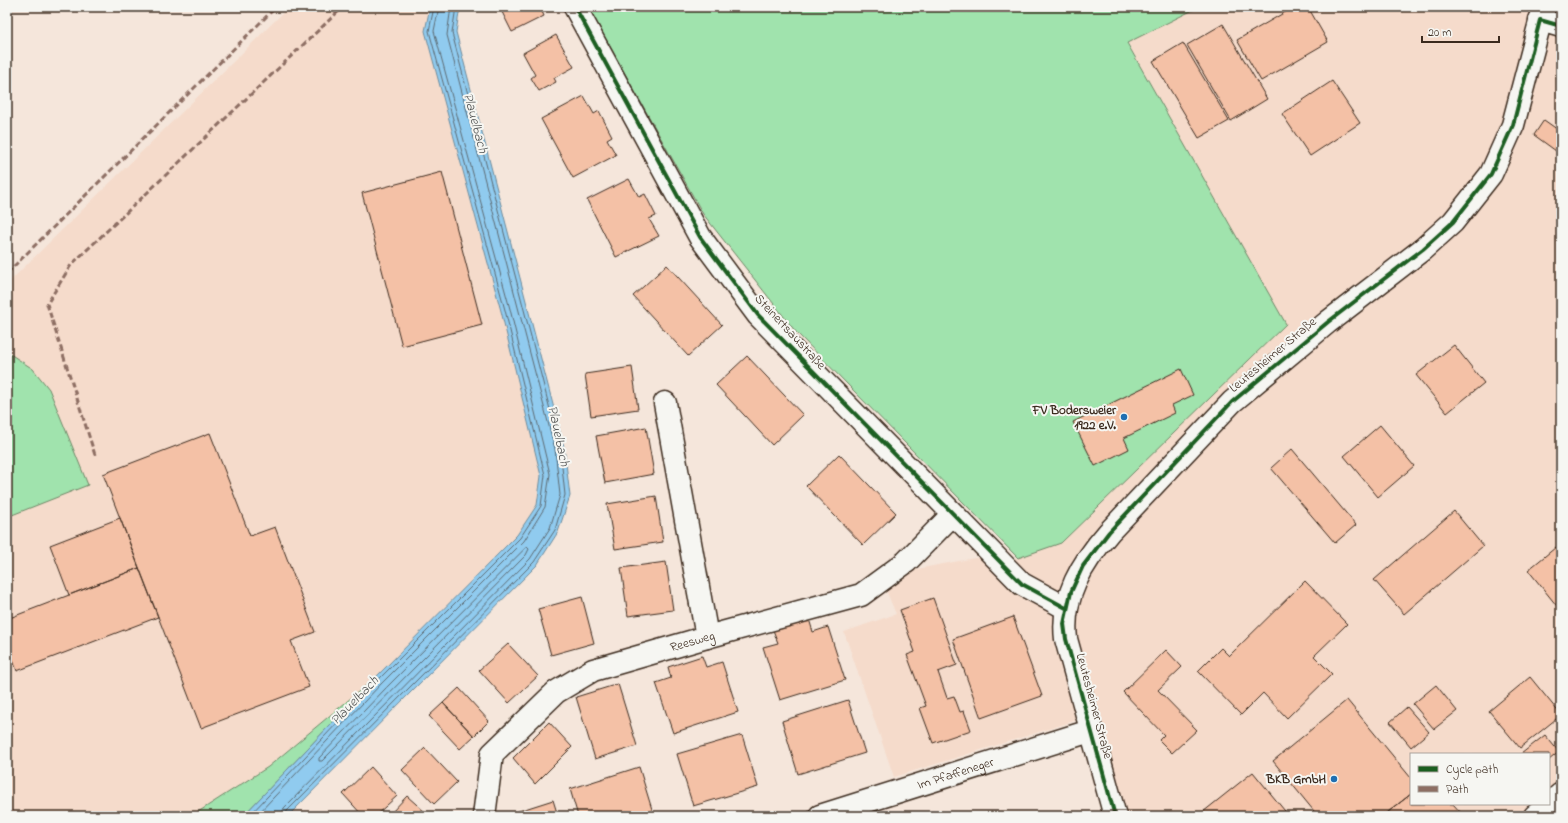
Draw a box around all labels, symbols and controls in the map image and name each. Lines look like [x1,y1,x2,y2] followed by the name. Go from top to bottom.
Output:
[1422,18,1499,44] scale bar
[1428,24,1451,42] text: 20 m
[457,91,493,156] water label: Plauelbach
[750,290,830,374] street label: Steinertsaustraße
[1225,313,1321,397] street label: Leutesheimer Straße
[1031,401,1117,435] place label: FV Bodersweier 1922 e.V.
[541,404,575,469] water label: Plauelbach
[1119,412,1129,422] marker: FV Bodersweier 1922 e.V.
[668,626,717,657] street label: Reesweg
[1071,651,1117,761] street label: Leutesheimer Straße
[326,671,384,730] water label: Plauelbach
[915,752,997,794] street label: Im Pfaffeneger
[1410,753,1550,805] legend
[1446,761,1498,780] text: Cycle path
[1265,770,1326,789] place label: BKB GmbH
[1329,774,1339,784] marker: BKB GmbH
[1446,781,1469,799] text: Path

